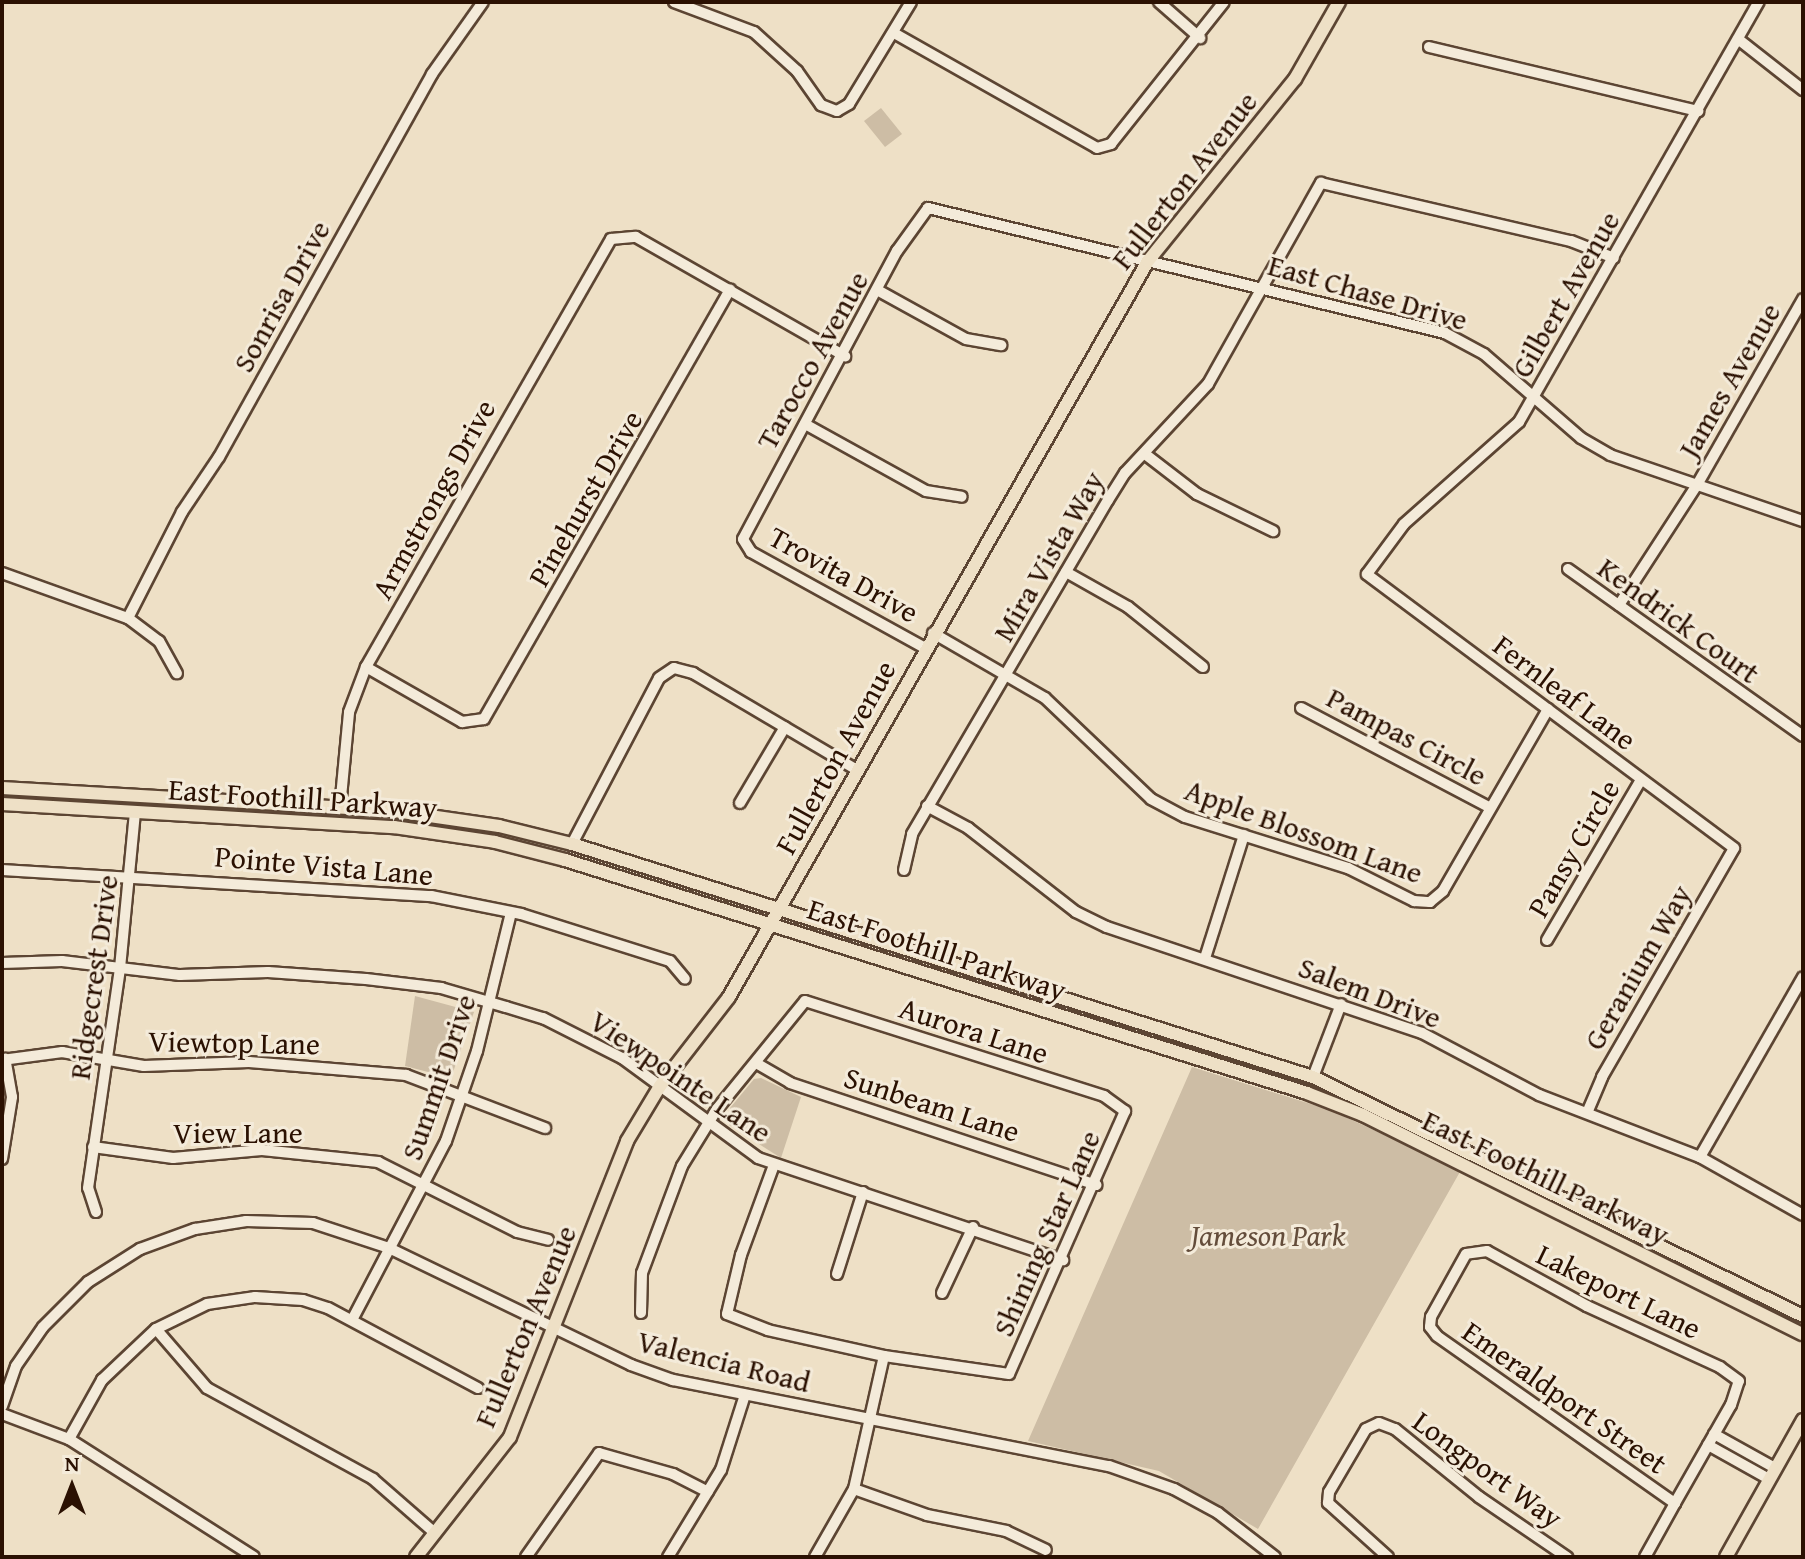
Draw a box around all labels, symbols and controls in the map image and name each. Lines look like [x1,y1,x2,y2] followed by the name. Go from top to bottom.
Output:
[1103,84,1265,276] street label: Fullerton Avenue
[1503,205,1627,383] street label: Gilbert Avenue
[225,214,337,378] street label: Sonrisa Drive
[1264,246,1472,338] street label: East Chase Drive
[748,265,876,455] street label: Tarocco Avenue
[1670,296,1788,464] street label: James Avenue
[363,393,503,605] street label: Armstrongs Drive
[520,404,650,592] street label: Pinehurst Drive
[985,464,1111,648] street label: Mira Vista Way
[763,518,925,630] street label: Trovita Drive
[1591,549,1767,691] street label: Kendrick Court
[1487,627,1643,757] street label: Fernleaf Lane
[767,654,903,860] street label: Fullerton Avenue
[1321,679,1493,793] street label: Pampas Circle
[167,771,439,825] street label: East Foothill Parkway
[1180,771,1428,891] street label: Apple Blossom Lane
[1519,773,1627,923] street label: Pansy Circle
[213,838,435,892] street label: Pointe Vista Lane
[61,872,125,1082] street label: Ridgecrest Drive
[1575,878,1699,1056] street label: Geranium Way
[803,890,1071,1008] street label: East Foothill Parkway
[1294,948,1446,1036] street label: Salem Drive
[393,989,483,1165] street label: Summit Drive
[895,989,1053,1071] street label: Aurora Lane
[583,1002,779,1150] street label: Viewpointe Lane
[148,1023,320,1061] street label: Viewtop Lane
[840,1059,1024,1149] street label: Sunbeam Lane
[1417,1102,1675,1252] street label: East Foothill Parkway
[173,1114,303,1150] street label: View Lane
[984,1124,1108,1342] street label: Shining Star Lane
[1191,1217,1345,1253] park label: Jameson Park
[466,1220,584,1432] street label: Fullerton Avenue
[1531,1236,1707,1346] street label: Lakeport Lane
[1456,1313,1674,1481] street label: Emeraldport Street
[634,1322,814,1400] street label: Valencia Road
[1406,1403,1570,1535] street label: Longport Way
[32,1447,112,1527] north arrow
[65,1447,79,1479] text: N

